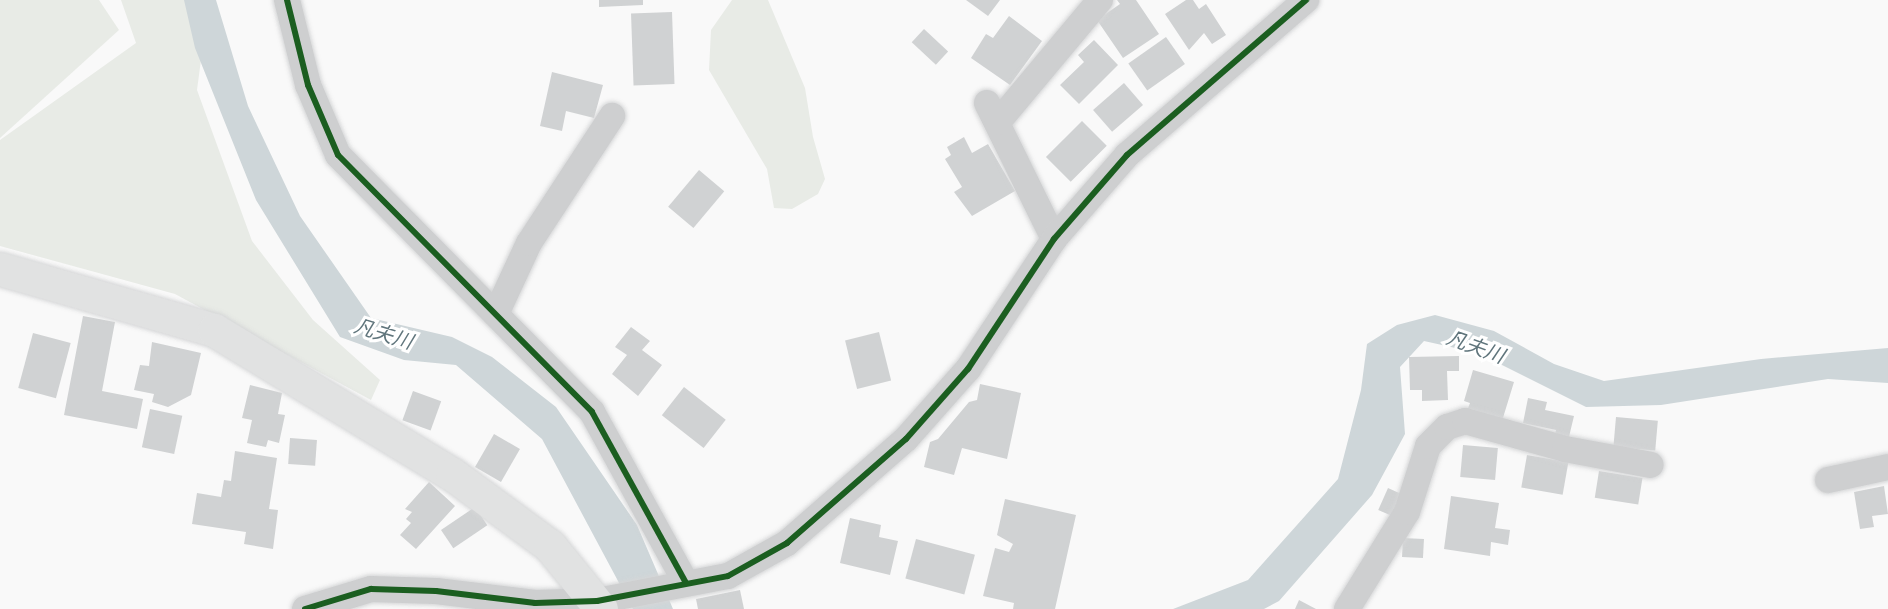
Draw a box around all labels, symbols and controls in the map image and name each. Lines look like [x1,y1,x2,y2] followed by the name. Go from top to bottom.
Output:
[351,315,415,355] water label: 凡夫川
[1443,326,1507,370] water label: 凡夫川

